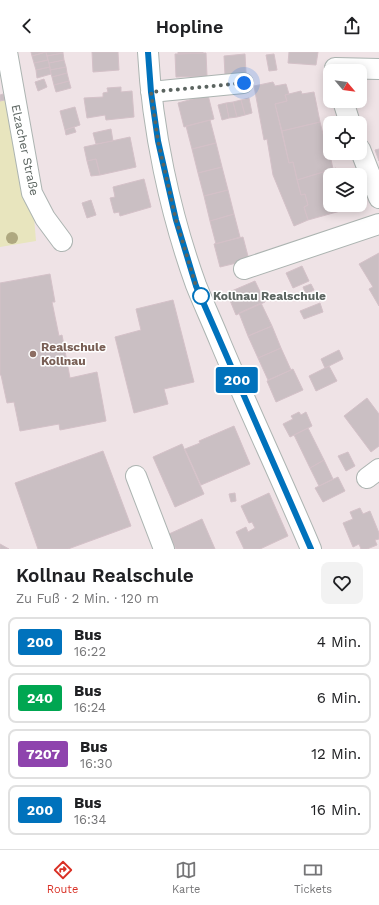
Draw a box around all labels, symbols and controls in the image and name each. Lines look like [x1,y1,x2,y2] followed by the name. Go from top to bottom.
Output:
[16,15,38,37] icon: back
[341,15,363,37] icon: share
[156,16,223,37] text: Hopline
[323,64,367,108] north arrow
[323,64,367,212] map controls
[234,73,254,93] your location
[8,103,42,197] street label: Elzacher Straße
[323,116,367,160] button: locate
[323,168,367,212] button: layers
[192,287,210,305] marker: Kollnau Realschule
[213,289,326,303] place label: Kollnau Realschule
[41,340,106,368] place label: Realschule Kollnau
[28,349,38,359] marker: Realschule Kollnau
[214,367,260,393] line badge: 200
[224,372,250,388] text: 200
[321,562,363,604] button: heart
[16,564,194,587] text: Kollnau Realschule
[16,591,159,606] text: Zu Fuß · 2 Min. · 120 m
[74,626,102,644] text: Bus
[317,633,361,651] text: 4 Min.
[27,634,53,650] text: 200
[74,644,106,659] text: 16:22
[74,682,102,700] text: Bus
[317,689,361,707] text: 6 Min.
[27,690,53,706] text: 240
[74,700,106,715] text: 16:24
[80,738,108,756] text: Bus
[311,745,361,763] text: 12 Min.
[26,746,60,762] text: 7207
[80,756,113,771] text: 16:30
[74,794,102,812] text: Bus
[311,801,361,819] text: 16 Min.
[27,802,53,818] text: 200
[74,812,106,827] text: 16:34
[47,859,78,896] tab: Route
[172,859,200,896] tab: Karte
[294,859,332,896] tab: Tickets

